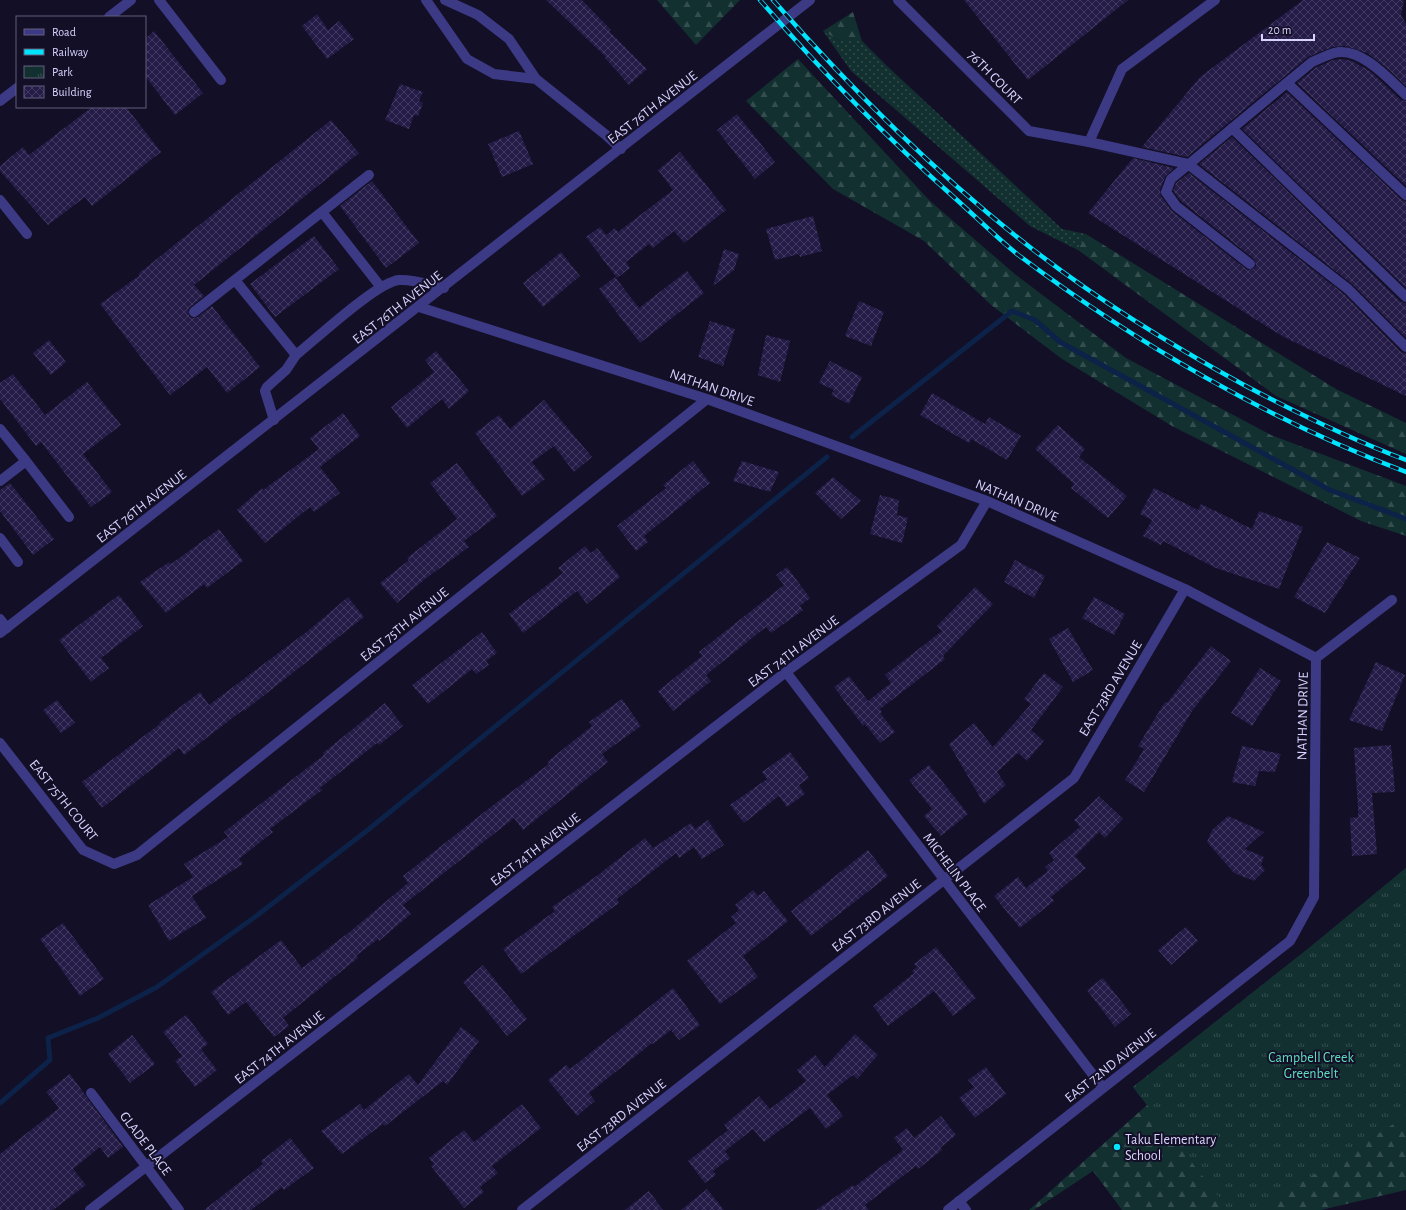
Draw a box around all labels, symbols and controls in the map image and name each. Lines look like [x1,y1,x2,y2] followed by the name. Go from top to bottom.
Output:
[16,16,146,108] legend
[1262,16,1314,42] scale bar
[1268,24,1291,36] text: 20 m
[52,26,76,38] text: Road
[52,46,88,59] text: Railway
[965,48,1024,108] street label: 76TH COURT
[52,66,73,78] text: Park
[605,69,700,147] street label: EAST 76TH AVENUE
[52,86,92,98] text: Building
[350,269,445,347] street label: EAST 76TH AVENUE
[668,367,756,409] street label: NATHAN DRIVE
[94,468,189,546] street label: EAST 76TH AVENUE
[973,477,1060,525] street label: NATHAN DRIVE
[358,585,451,664] street label: EAST 75TH AVENUE
[746,613,842,690] street label: EAST 74TH AVENUE
[1077,638,1145,739] street label: EAST 73RD AVENUE
[1295,672,1311,760] street label: NATHAN DRIVE
[26,757,100,844] street label: EAST 75TH COURT
[488,810,583,889] street label: EAST 74TH AVENUE
[920,831,988,915] street label: MICHELIN PLACE
[830,877,924,955] street label: EAST 73RD AVENUE
[232,1008,327,1087] street label: EAST 74TH AVENUE
[1063,1026,1159,1105] street label: EAST 72ND AVENUE
[1268,1051,1354,1081] park label: Campbell Creek Greenbelt
[575,1077,669,1155] street label: EAST 73RD AVENUE
[117,1109,174,1178] street label: GLADE PLACE
[1125,1133,1216,1163] place label: Taku Elementary School
[1112,1142,1122,1152] marker: Taku Elementary School

